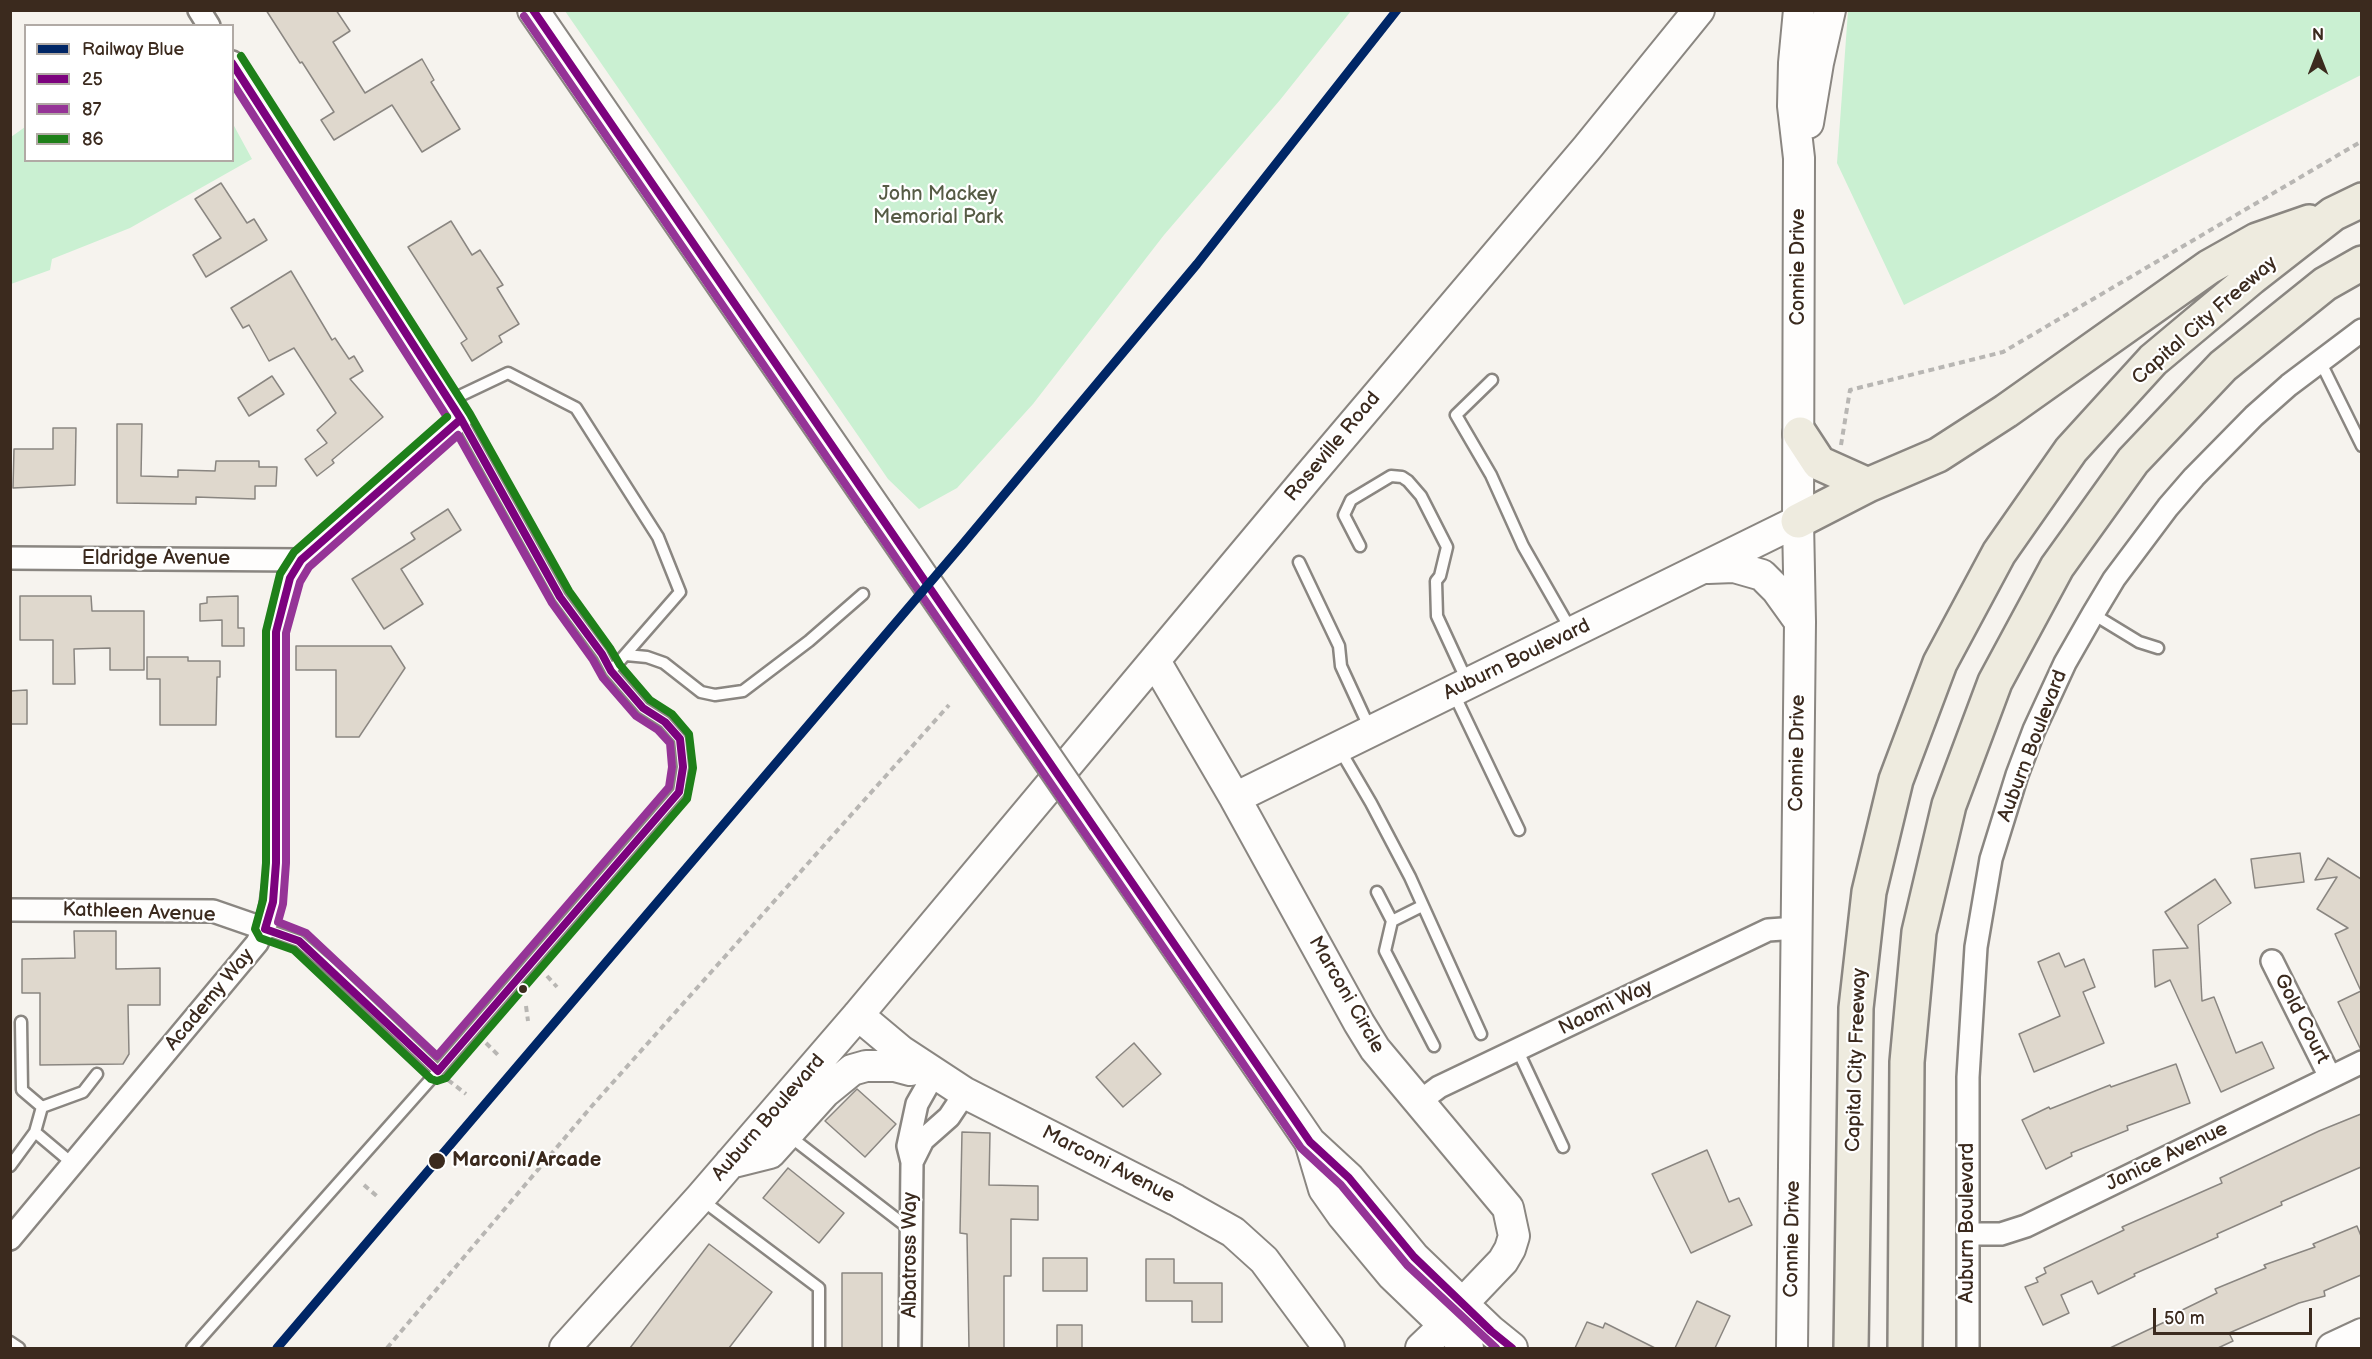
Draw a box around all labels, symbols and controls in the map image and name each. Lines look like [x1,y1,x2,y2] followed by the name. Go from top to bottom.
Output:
[24,24,234,162] legend
[2288,24,2348,84] north arrow
[2312,26,2324,45] text: N
[82,39,184,60] text: Railway Blue
[82,69,103,90] text: 25
[82,99,101,120] text: 87
[82,129,104,150] text: 86
[873,183,1003,230] park label: John Mackey Memorial Park
[1787,208,1811,326] street label: Connie Drive
[2128,252,2282,390] street label: Capital City Freeway
[1280,387,1386,507] street label: Roseville Road
[82,547,230,571] street label: Eldridge Avenue
[1440,614,1594,706] street label: Auburn Boulevard
[1993,667,2073,825] street label: Auburn Boulevard
[1785,694,1811,812] street label: Connie Drive
[62,898,216,928] street label: Kathleen Avenue
[1303,932,1389,1058] street label: Marconi Circle
[160,944,260,1056] street label: Academy Way
[1842,968,1872,1152] street label: Capital City Freeway
[2268,970,2334,1068] street label: Gold Court
[1555,975,1657,1041] street label: Naomi Way
[517,983,529,995] unlabelled marker
[707,1050,831,1186] street label: Auburn Boulevard
[2102,1117,2232,1197] street label: Janice Avenue
[1038,1121,1178,1209] street label: Marconi Avenue
[1956,1143,1980,1303] street label: Auburn Boulevard
[452,1149,601,1173] place label: Marconi/Arcade
[427,1151,447,1171] marker: Marconi/Arcade
[1780,1180,1806,1298] street label: Connie Drive
[899,1192,923,1318] street label: Albatross Way
[2156,1296,2315,1334] scale bar
[2164,1308,2205,1329] text: 50 m

